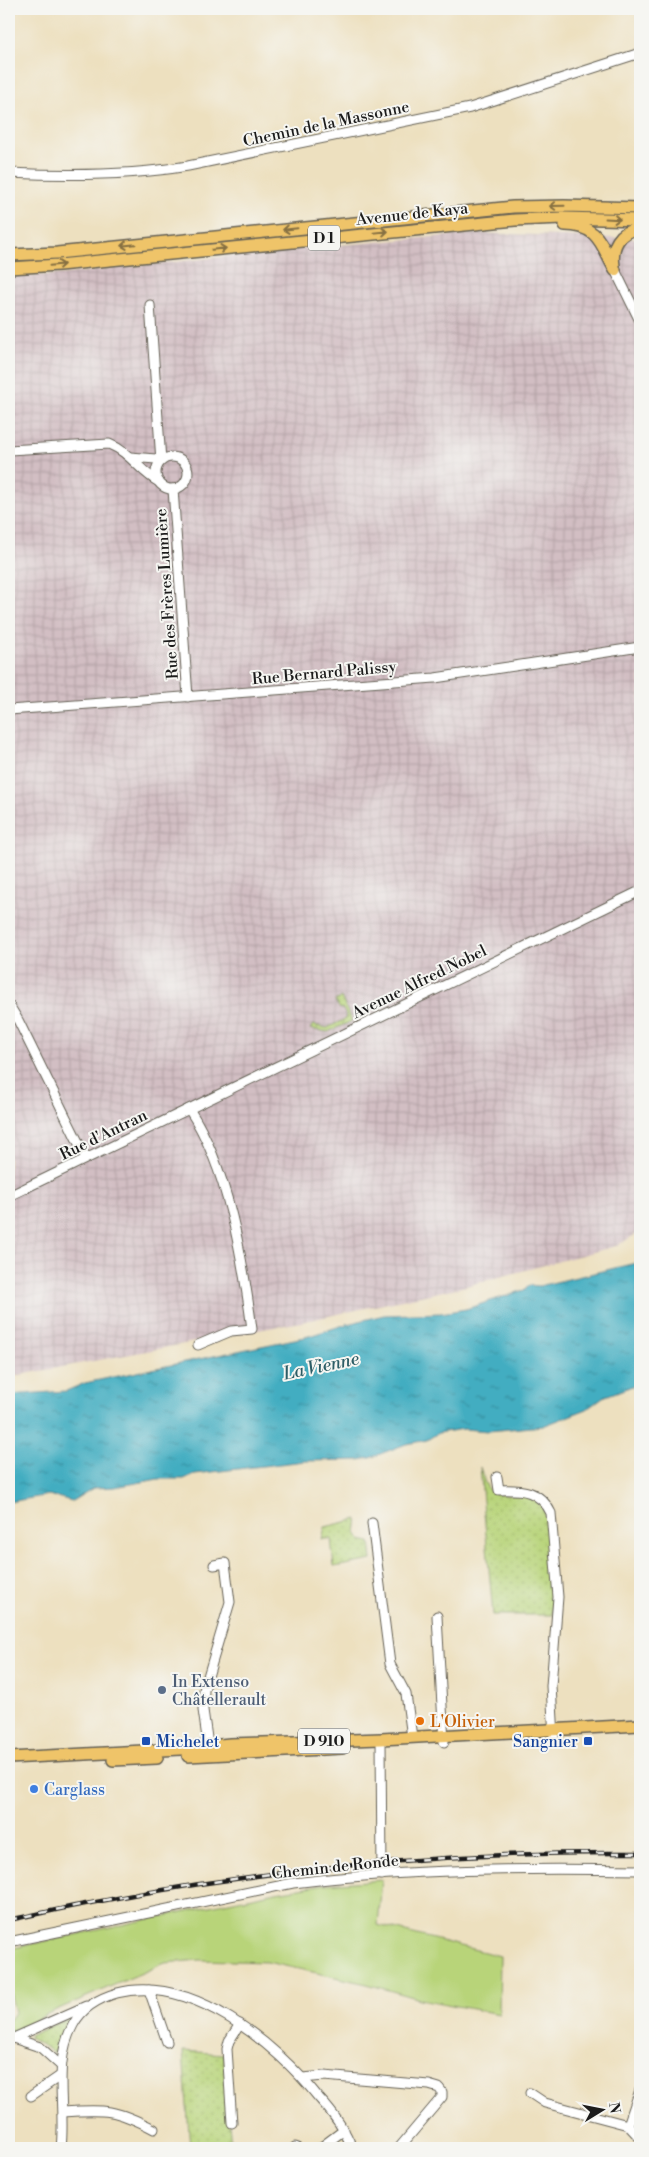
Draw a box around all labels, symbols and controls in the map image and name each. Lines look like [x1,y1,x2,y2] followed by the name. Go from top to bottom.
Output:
[241,97,411,151] street label: Chemin de la Massonne
[354,198,470,230] street label: Avenue de Kaya
[549,201,565,211] one-way arrow
[604,214,620,223] one-way arrow
[282,224,298,234] one-way arrow
[308,226,340,250] road number: D 1
[372,227,388,237] one-way arrow
[121,240,137,250] one-way arrow
[211,244,227,254] one-way arrow
[49,260,65,270] one-way arrow
[151,508,183,680] street label: Rue des Frères Lumière
[251,657,397,689] street label: Rue Bernard Palissy
[348,940,490,1024] street label: Avenue Alfred Nobel
[56,1105,151,1165] street label: Rue d'Antran
[280,1347,362,1386] water label: La Vienne
[172,1672,267,1710] place label: In Extenso Châtellerault
[156,1684,168,1696] marker: In Extenso Châtellerault
[430,1712,495,1732] place label: L'Olivier
[414,1715,426,1727] marker: L'Olivier
[298,1728,350,1754] road number: D 910
[156,1732,220,1752] place label: Michelet
[513,1732,578,1752] place label: Sangnier
[140,1735,152,1747] marker: Michelet
[582,1735,594,1747] marker: Sangnier
[44,1780,105,1800] place label: Carglass
[28,1783,40,1795] marker: Carglass
[270,1850,400,1884] street label: Chemin de Ronde
[576,2084,626,2134] north arrow
[604,2101,624,2115] text: N

